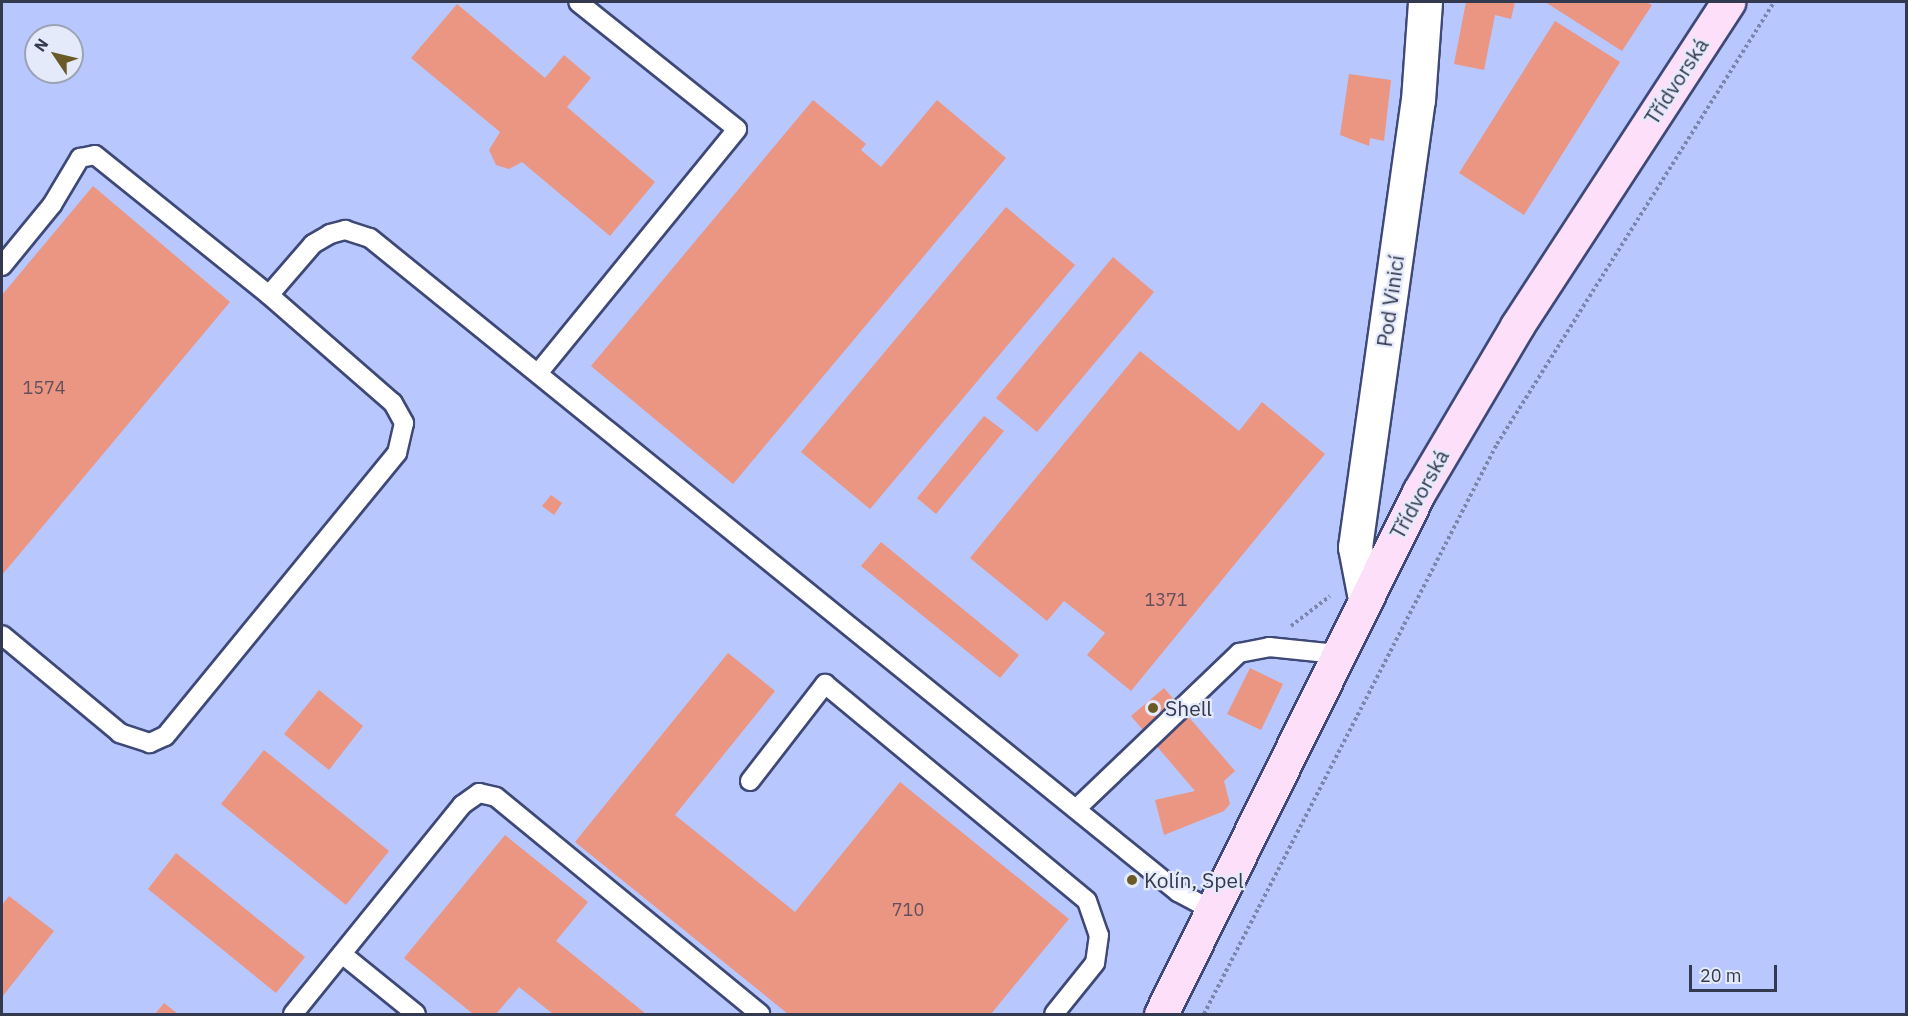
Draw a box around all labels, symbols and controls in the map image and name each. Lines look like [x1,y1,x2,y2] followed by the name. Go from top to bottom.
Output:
[24,24,84,84] north arrow
[1639,33,1713,129] street label: Třídvorská
[29,34,52,55] text: N
[1371,254,1409,348] street label: Pod Vinicí
[22,377,66,399] house number: 1574
[1384,445,1454,543] street label: Třídvorská
[1144,589,1188,611] house number: 1371
[1165,695,1212,721] place label: Shell
[1146,701,1160,715] marker: Shell
[1144,867,1244,893] place label: Kolín, Spel
[1125,873,1139,887] marker: Kolín, Spel
[892,899,924,921] house number: 710
[1692,953,1780,991] scale bar
[1700,964,1742,987] text: 20 m

